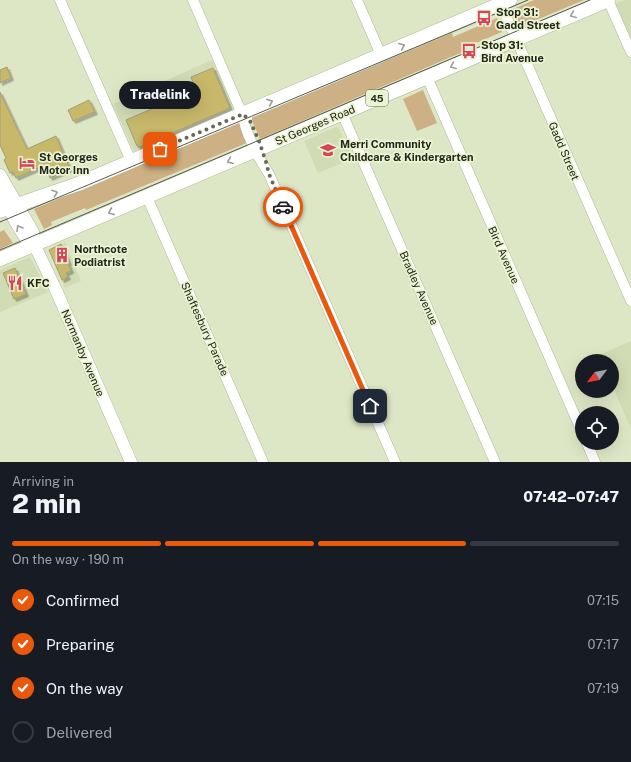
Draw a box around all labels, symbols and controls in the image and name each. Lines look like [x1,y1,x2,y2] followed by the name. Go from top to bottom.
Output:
[496,6,561,31] place label: Stop 31: Gadd Street
[475,9,493,27] bus stop icon: Stop 31: Gadd Street
[569,10,577,18] one-way arrow
[481,39,544,64] place label: Stop 31: Bird Avenue
[399,42,406,50] one-way arrow
[460,42,478,60] bus stop icon: Stop 31: Bird Avenue
[450,61,457,69] one-way arrow
[119,81,201,109] callout: Tradelink
[130,87,190,102] text: Tradelink
[366,90,388,106] road number: 45
[265,99,273,107] one-way arrow
[273,103,357,147] street label: St Georges Road
[546,120,582,182] street label: Gadd Street
[143,132,177,166] pin
[149,138,171,160] icon: bag
[340,138,474,163] place label: Merri Community Childcare & Kindergarten
[319,141,337,159] school or university icon: Merri Community Childcare & Kindergarten
[39,151,98,176] place label: St Georges Motor Inn
[18,154,36,172] hotel icon: St Georges Motor Inn
[227,156,235,164] one-way arrow
[263,187,303,227] courier
[51,189,58,197] one-way arrow
[272,196,294,218] icon: car
[107,207,115,215] one-way arrow
[17,225,24,232] one-way arrow
[486,225,522,285] street label: Bird Avenue
[74,243,127,268] place label: Northcote Podiatrist
[53,246,71,264] building icon: Northcote Podiatrist
[397,249,441,327] street label: Bradley Avenue
[6,274,24,292] restaurant icon: KFC
[27,277,50,289] place label: KFC
[179,280,231,378] street label: Shaftesbury Parade
[59,308,107,398] street label: Normanby Avenue
[575,354,619,398] north arrow
[575,354,619,450] map controls
[353,389,387,423] pin
[359,395,381,417] icon: home
[575,406,619,450] button: locate
[12,474,74,489] text: Arriving in
[12,488,81,519] text: 2 min
[523,488,619,505] text: 07:42–07:47
[12,552,124,567] text: On the way · 190 m
[12,589,34,611] icon: check
[46,592,119,609] text: Confirmed
[587,593,619,608] text: 07:15
[12,633,34,655] icon: check
[46,636,115,653] text: Preparing
[587,637,619,652] text: 07:17
[12,677,34,699] icon: check
[46,680,123,697] text: On the way
[587,681,619,696] text: 07:19
[46,724,112,741] text: Delivered

